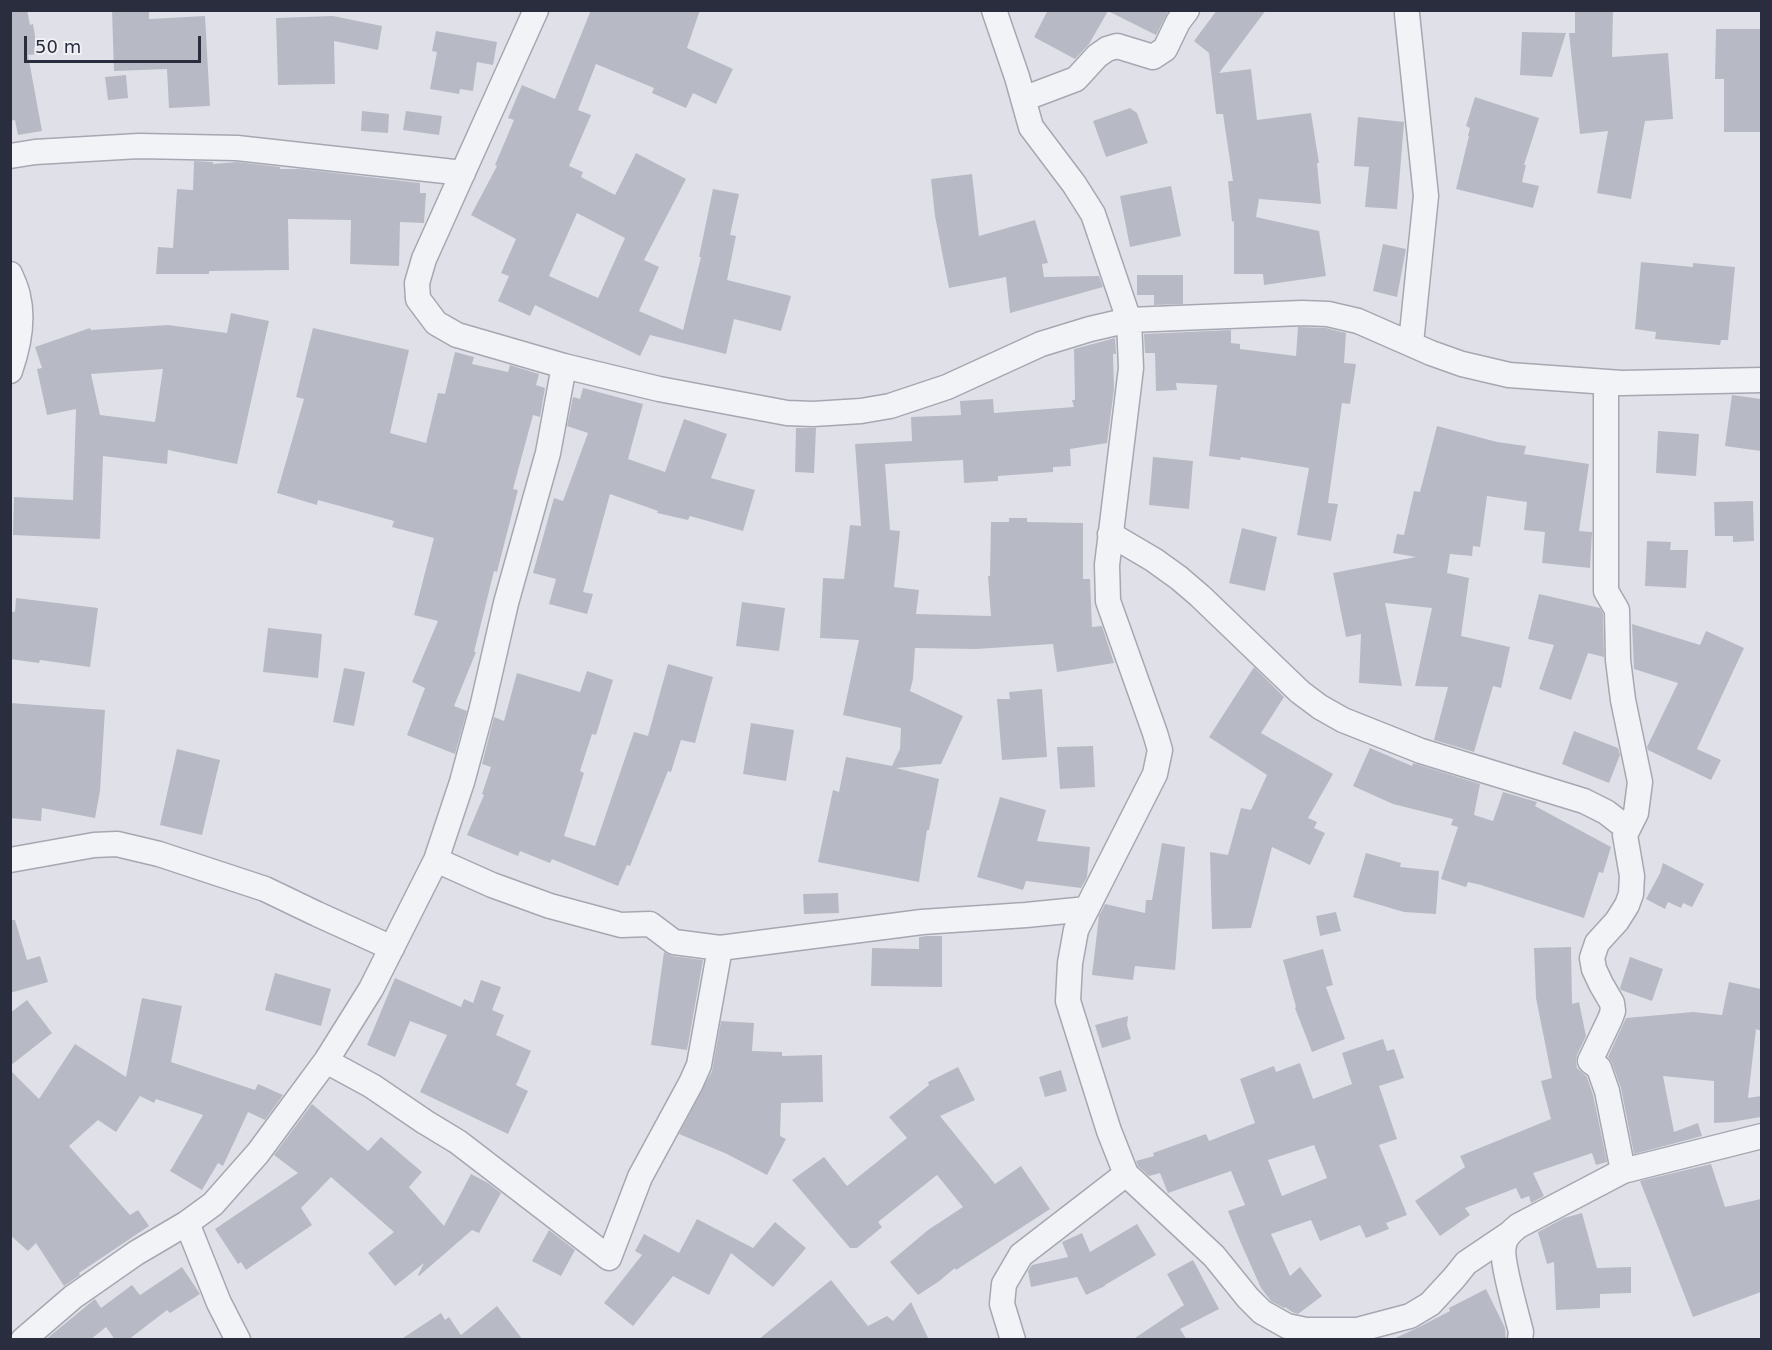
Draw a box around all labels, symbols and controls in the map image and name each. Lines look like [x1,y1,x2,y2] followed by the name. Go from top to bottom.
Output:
[27,24,204,62] scale bar
[35,36,81,57] text: 50 m

